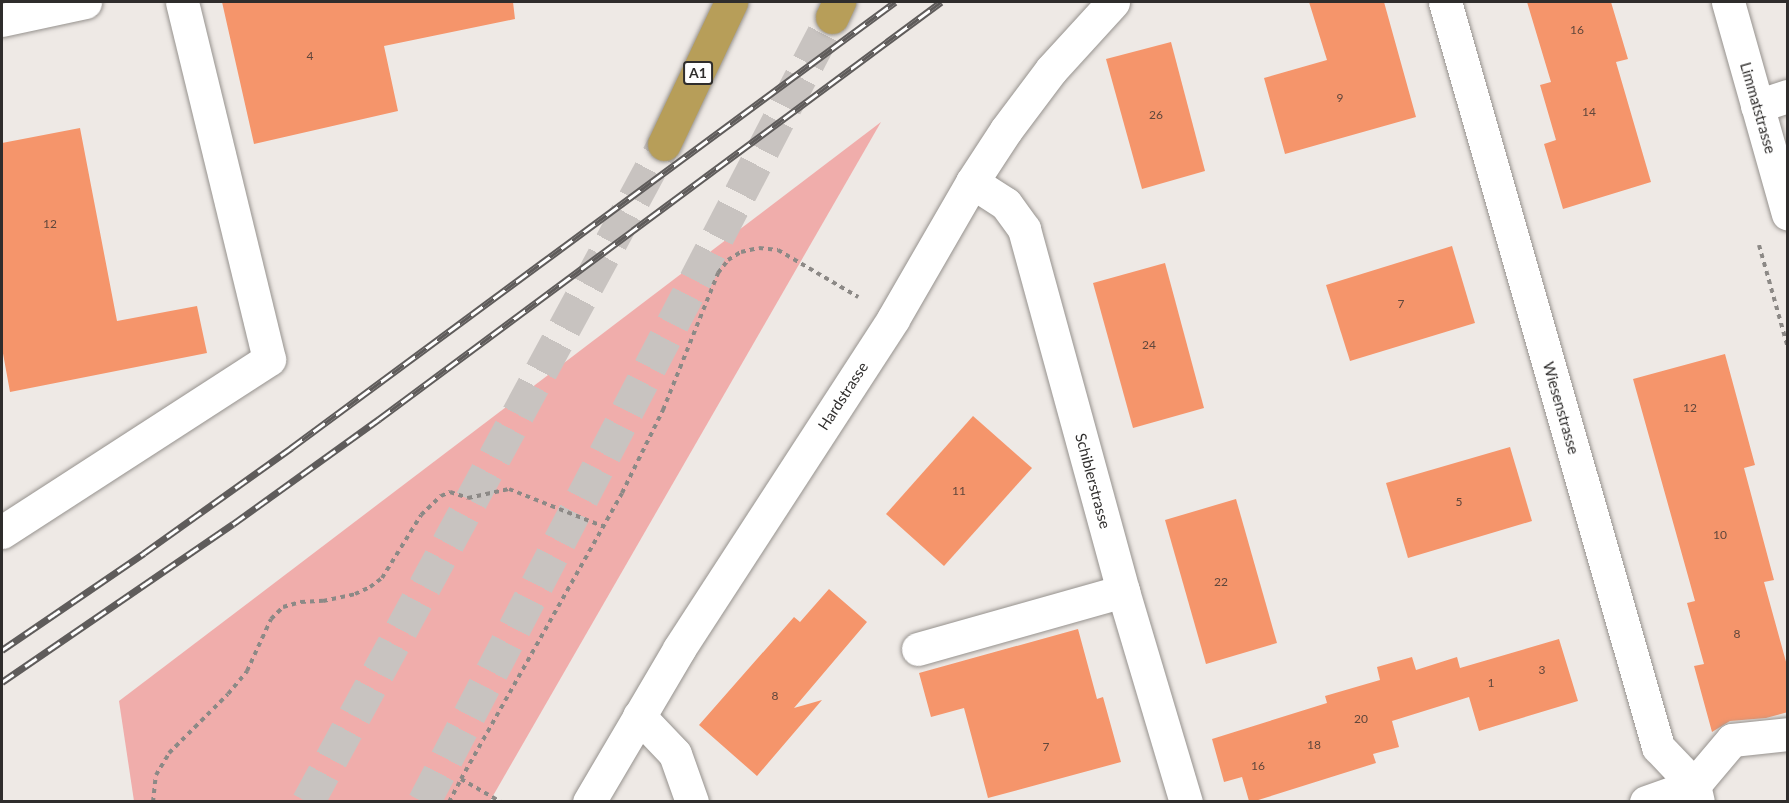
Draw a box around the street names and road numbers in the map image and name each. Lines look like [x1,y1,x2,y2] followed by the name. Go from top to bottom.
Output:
[1736,60,1780,156] street label: Limmatstrasse
[683,62,713,84] road number: A1
[814,358,872,434] street label: Hardstrasse
[1539,360,1583,456] street label: Wiesenstrasse
[1072,431,1114,531] street label: Schiblerstrasse

